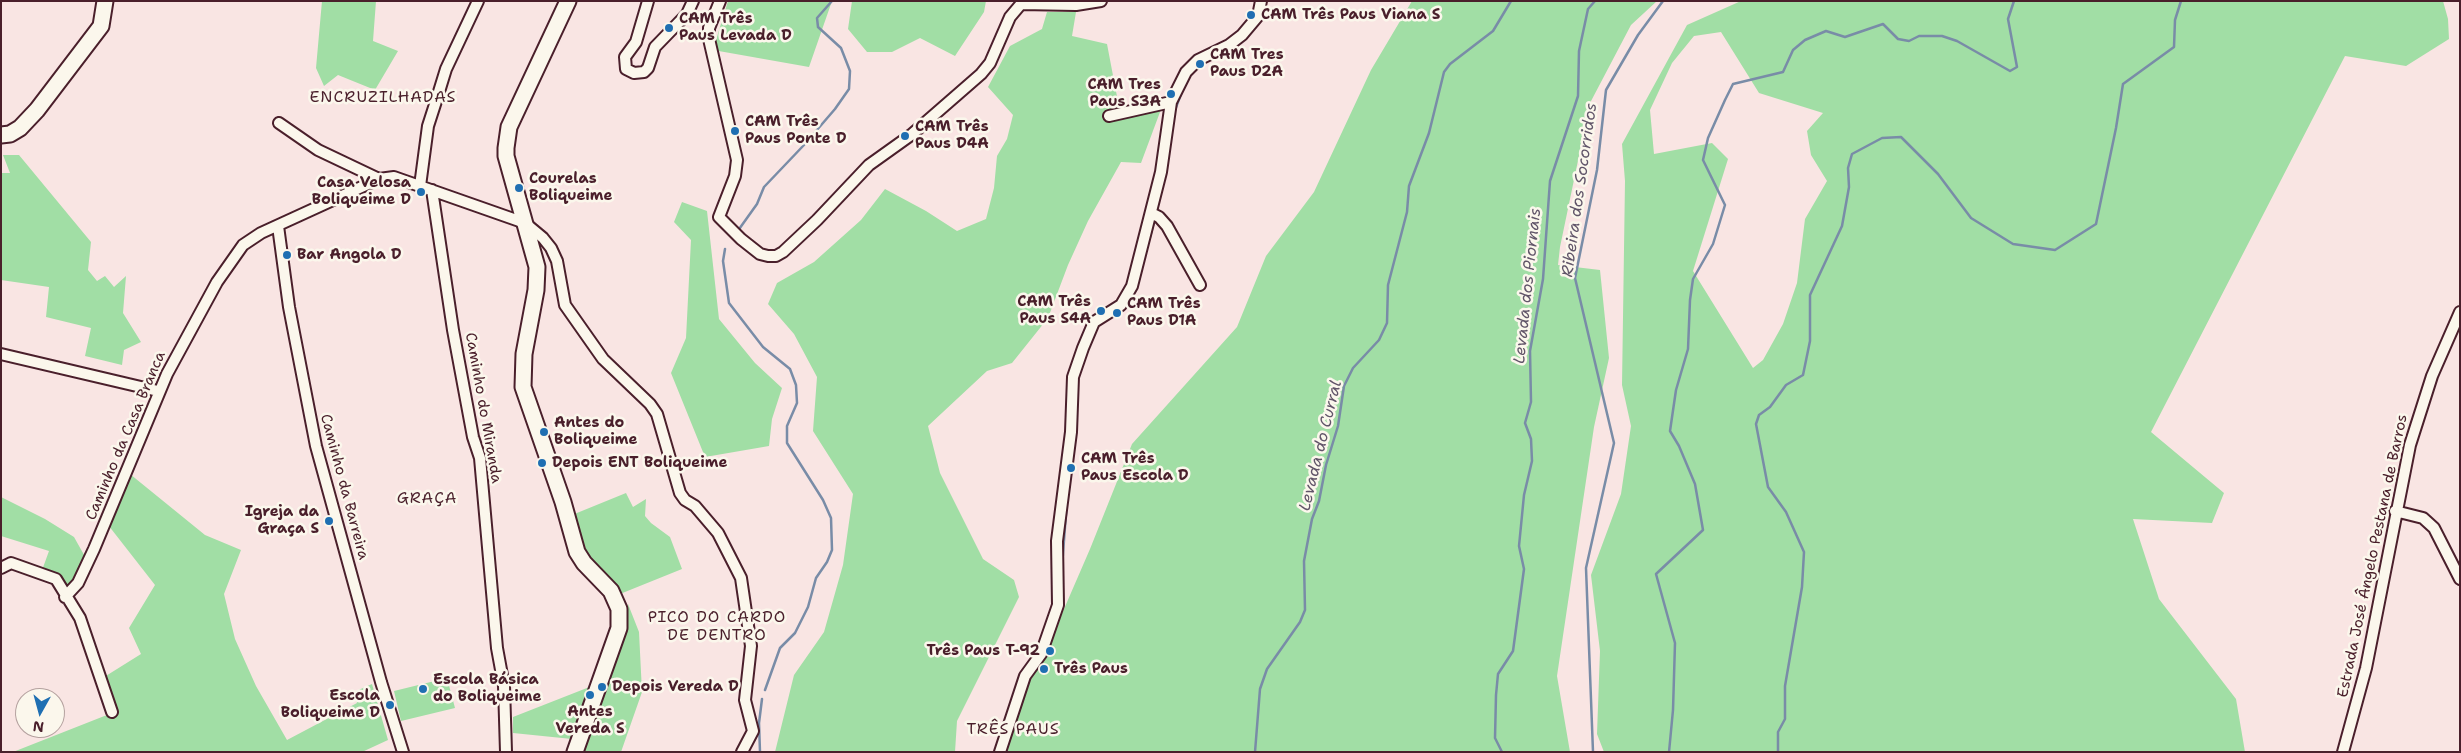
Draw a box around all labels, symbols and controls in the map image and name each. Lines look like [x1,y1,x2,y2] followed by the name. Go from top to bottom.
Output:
[1261,6,1440,24] place label: CAM Três Paus Viana S
[1245,9,1257,21] marker: CAM Três Paus Viana S
[679,10,792,45] place label: CAM Três Paus Levada D
[663,22,675,34] marker: CAM Três Paus Levada D
[1210,46,1284,81] place label: CAM Tres Paus D2A
[1194,58,1206,70] marker: CAM Tres Paus D2A
[1087,76,1161,111] place label: CAM Tres Paus S3A
[308,88,458,108] district label: ENCRUZILHADAS
[1165,88,1177,100] marker: CAM Tres Paus S3A
[1558,102,1602,278] water label: Ribeira dos Socorridos
[745,113,847,148] place label: CAM Três Paus Ponte D
[915,118,989,153] place label: CAM Três Paus D4A
[729,125,741,137] marker: CAM Três Paus Ponte D
[899,130,911,142] marker: CAM Três Paus D4A
[529,170,613,205] place label: Courelas Boliqueime
[312,174,411,209] place label: Casa Velosa Boliqueime D
[513,182,525,194] marker: Courelas Boliqueime
[415,186,427,198] marker: Casa Velosa Boliqueime D
[1510,207,1546,365] water label: Levada dos Piornais
[297,246,402,264] place label: Bar Angola D
[281,249,293,261] marker: Bar Angola D
[1017,293,1091,328] place label: CAM Três Paus S4A
[1127,295,1201,330] place label: CAM Três Paus D1A
[1095,305,1107,317] marker: CAM Três Paus S4A
[1111,307,1123,319] marker: CAM Três Paus D1A
[461,331,505,485] street label: Caminho do Miranda
[82,349,170,523] street label: Caminho da Casa Branca
[1296,379,1346,513] water label: Levada do Curral
[316,412,372,562] street label: Caminho da Barreira
[2334,413,2412,699] street label: Estrada José Ângelo Pestana de Barros
[554,414,638,449] place label: Antes do Boliqueime
[538,426,550,438] marker: Antes do Boliqueime
[1081,450,1189,485] place label: CAM Três Paus Escola D
[552,454,727,472] place label: Depois ENT Boliqueime
[536,457,548,469] marker: Depois ENT Boliqueime
[1065,462,1077,474] marker: CAM Três Paus Escola D
[396,489,458,509] district label: GRAÇA
[245,503,319,538] place label: Igreja da Graça S
[323,515,335,527] marker: Igreja da Graça S
[646,608,788,646] district label: PICO DO CARDO DE DENTRO
[926,642,1040,660] place label: Três Paus T-92
[1044,645,1056,657] marker: Três Paus T-92
[1054,660,1128,678] place label: Três Paus
[1038,663,1050,675] marker: Três Paus
[433,671,541,706] place label: Escola Básica do Boliqueime
[612,678,739,696] place label: Depois Vereda D
[596,681,608,693] marker: Depois Vereda D
[417,683,429,695] marker: Escola Básica do Boliqueime
[281,687,380,722] place label: Escola Boliqueime D
[15,688,65,738] north arrow
[584,689,596,701] marker: Antes Vereda S
[384,699,396,711] marker: Escola Boliqueime D
[555,703,625,738] place label: Antes Vereda S
[32,717,45,737] text: N
[965,720,1061,740] district label: TRÊS PAUS

